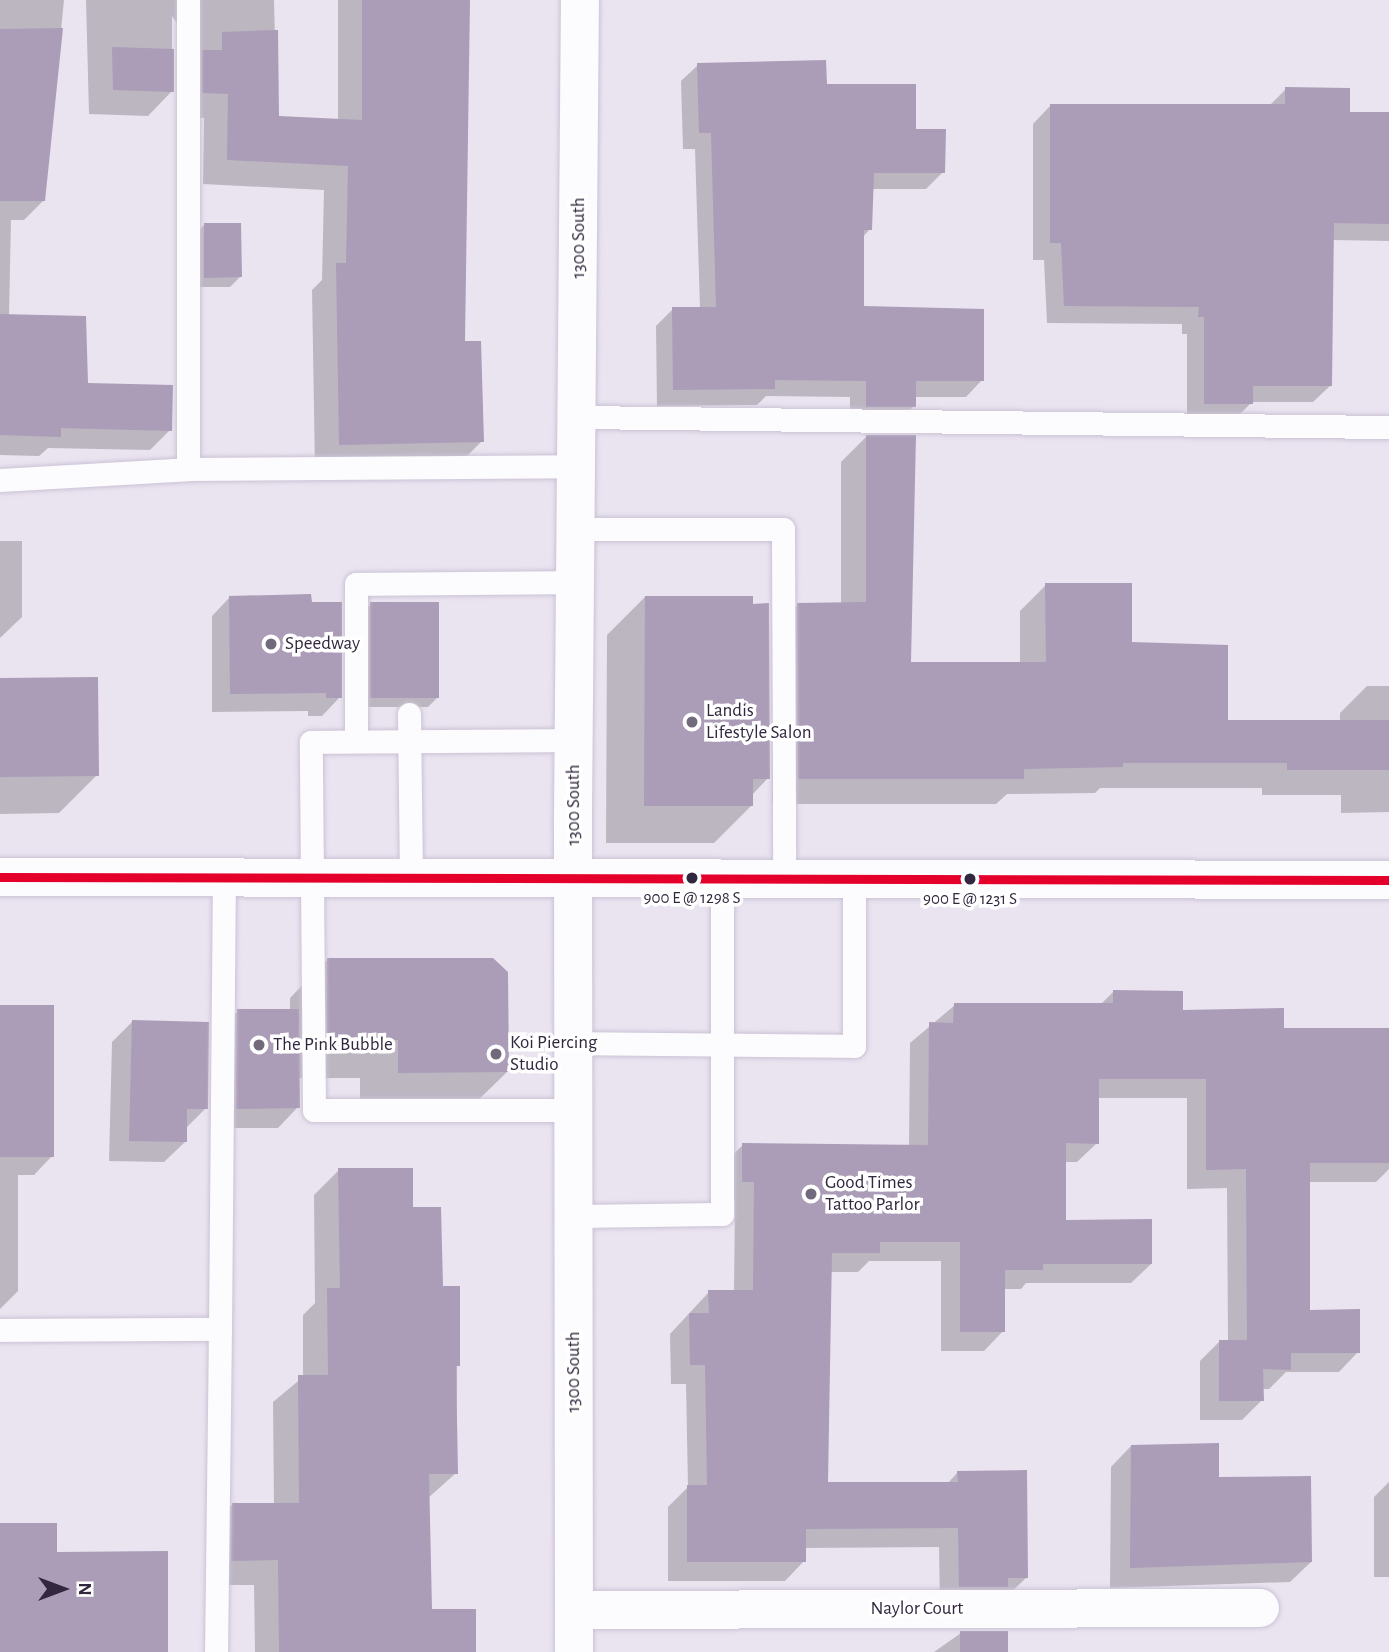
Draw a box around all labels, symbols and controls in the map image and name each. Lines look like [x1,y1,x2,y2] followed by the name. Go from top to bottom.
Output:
[568,197,590,279] street label: 1300 South
[285,633,360,655] place label: Speedway
[263,636,279,652] marker: Speedway
[706,700,811,744] place label: Landis Lifestyle Salon
[684,714,700,730] marker: Landis Lifestyle Salon
[563,764,585,846] street label: 1300 South
[685,871,699,885] marker: 900 E @ 1298 S
[963,872,977,886] marker: 900 E @ 1231 S
[643,888,741,908] place label: 900 E @ 1298 S
[923,889,1017,909] place label: 900 E @ 1231 S
[510,1032,597,1076] place label: Koi Piercing Studio
[273,1034,393,1056] place label: The Pink Bubble
[251,1037,267,1053] marker: The Pink Bubble
[488,1046,504,1062] marker: Koi Piercing Studio
[825,1172,920,1216] place label: Good Times Tattoo Parlor
[803,1186,819,1202] marker: Good Times Tattoo Parlor
[563,1331,585,1413] street label: 1300 South
[28,1554,98,1624] north arrow
[75,1582,94,1596] text: N
[871,1598,963,1620] street label: Naylor Court

